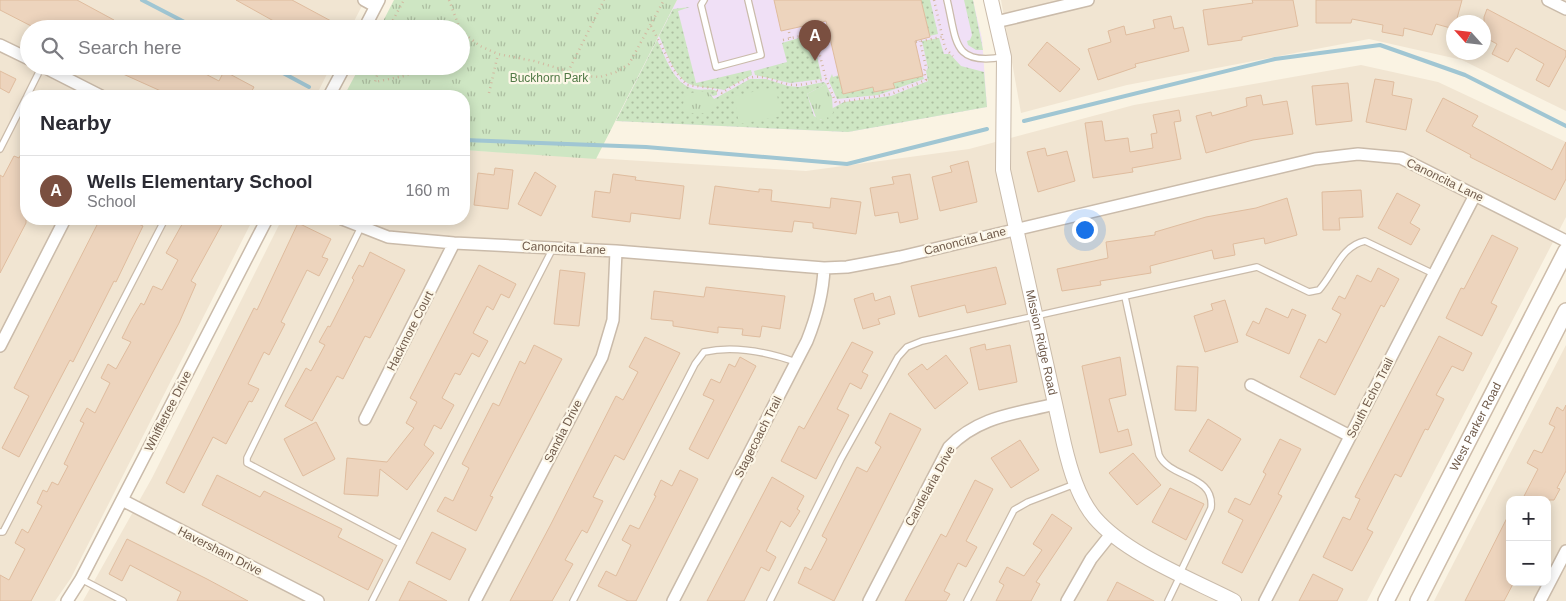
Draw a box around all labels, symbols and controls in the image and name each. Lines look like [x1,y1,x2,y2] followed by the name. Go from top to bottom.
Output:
[1446,15,1491,60] north arrow
[20,20,470,75] search box
[799,20,831,61] pin: A
[38,34,66,62] icon: search
[78,37,182,58] text: Search here
[510,71,589,85] park label: Buckhorn Park
[40,111,111,134] text: Nearby
[1404,155,1486,205] street label: Canoncita Lane
[87,171,313,192] text: Wells Elementary School
[50,182,62,199] text: A
[406,182,450,199] text: 160 m
[87,193,136,210] text: School
[1072,217,1098,243] your location
[923,224,1008,258] street label: Canoncita Lane
[522,239,607,257] street label: Canoncita Lane
[384,288,436,373] street label: Hackmore Court
[1023,288,1060,396] street label: Mission Ridge Road
[1344,356,1396,440] street label: South Echo Trail
[142,368,194,454] street label: Whiffletree Drive
[1447,380,1504,473] street label: West Parker Road
[731,394,785,480] street label: Stagecoach Trail
[541,397,585,465] street label: Sandia Drive
[902,443,958,528] street label: Candelaria Drive
[1506,496,1551,586] map controls
[1506,496,1551,541] button: +
[176,524,265,578] street label: Haversham Drive
[1506,541,1551,586] button: −

